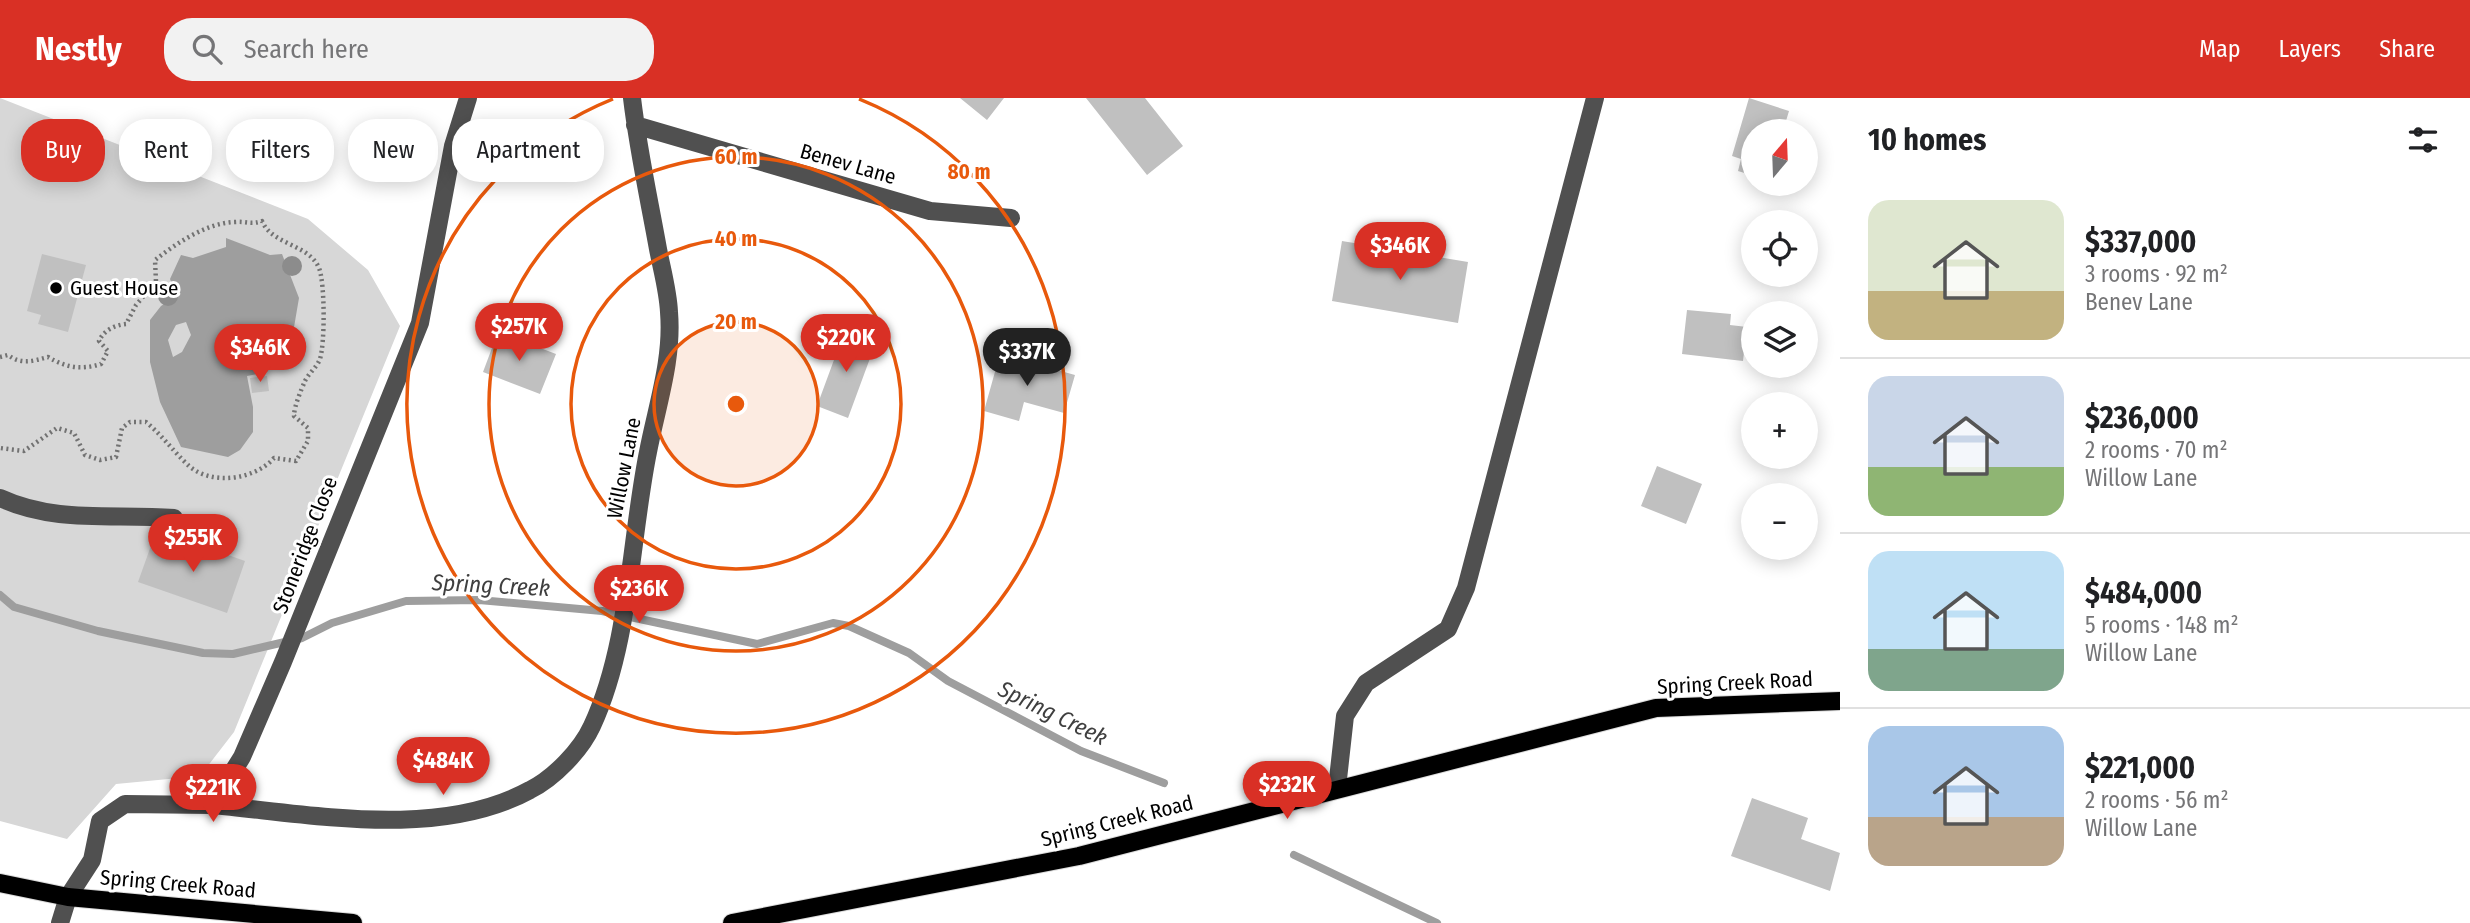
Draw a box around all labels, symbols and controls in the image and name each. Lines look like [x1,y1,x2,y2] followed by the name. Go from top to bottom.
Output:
[164,18,654,81] search box
[35,29,122,69] text: Nestly
[188,30,226,68] icon: search
[244,34,369,65] text: Search here
[2199,35,2241,63] text: Map
[2279,35,2341,63] text: Layers
[2379,35,2435,63] text: Share
[21,119,105,182] chip: Buy
[119,119,212,182] chip: Rent
[226,119,334,182] chip: Filters
[348,119,438,182] chip: New
[452,119,604,182] chip: Apartment
[1741,119,1818,196] north arrow
[1741,119,1818,560] map controls
[2404,121,2442,159] icon: filters
[1868,122,1986,158] text: 10 homes
[797,138,899,190] street label: Benev Lane
[715,144,757,170] text: 60 m
[948,159,990,185] text: 80 m
[1741,210,1818,287] button: locate
[1351,222,1449,282] pin: $346K
[2085,224,2196,260] text: $337,000
[715,226,757,252] text: 40 m
[1924,228,2008,312] icon: home
[1370,231,1430,259] text: $346K
[2085,260,2228,288] text: 3 rooms · 92 m²
[70,275,178,301] place label: Guest House
[48,280,64,296] marker: Guest House
[2085,288,2193,316] text: Benev Lane
[1741,301,1818,378] button: layers
[470,303,568,363] pin: $257K
[714,309,757,335] text: 20 m
[491,312,547,340] text: $257K
[797,314,895,374] pin: $220K
[817,323,875,351] text: $220K
[211,324,309,384] pin: $346K
[978,328,1076,388] pin: $337K
[230,333,290,361] text: $346K
[999,337,1055,365] text: $337K
[724,392,748,416] centre of rings
[1741,392,1818,469] button: +
[2085,400,2199,436] text: $236,000
[1924,404,2008,488] icon: home
[601,415,647,521] street label: Willow Lane
[2085,436,2228,464] text: 2 rooms · 70 m²
[2085,464,2197,492] text: Willow Lane
[267,473,343,617] street label: Stoneridge Close
[1741,483,1818,560] button: −
[144,514,242,574] pin: $255K
[164,523,222,551] text: $255K
[590,566,688,625] pin: $236K
[430,568,551,602] water label: Spring Creek
[610,574,668,602] text: $236K
[2085,575,2202,611] text: $484,000
[1924,579,2008,663] icon: home
[2085,611,2239,639] text: 5 rooms · 148 m²
[2085,639,2197,667] text: Willow Lane
[1656,666,1814,700] street label: Spring Creek Road
[993,674,1112,751] water label: Spring Creek
[394,738,492,797] pin: $484K
[413,746,473,774] text: $484K
[2085,750,2195,786] text: $221,000
[1924,754,2008,838] icon: home
[1238,762,1336,821] pin: $232K
[164,764,262,824] pin: $221K
[1259,770,1315,798] text: $232K
[185,773,241,801] text: $221K
[2085,786,2229,814] text: 2 rooms · 56 m²
[1038,789,1196,853] street label: Spring Creek Road
[2085,814,2197,842] text: Willow Lane
[99,864,257,904] street label: Spring Creek Road

